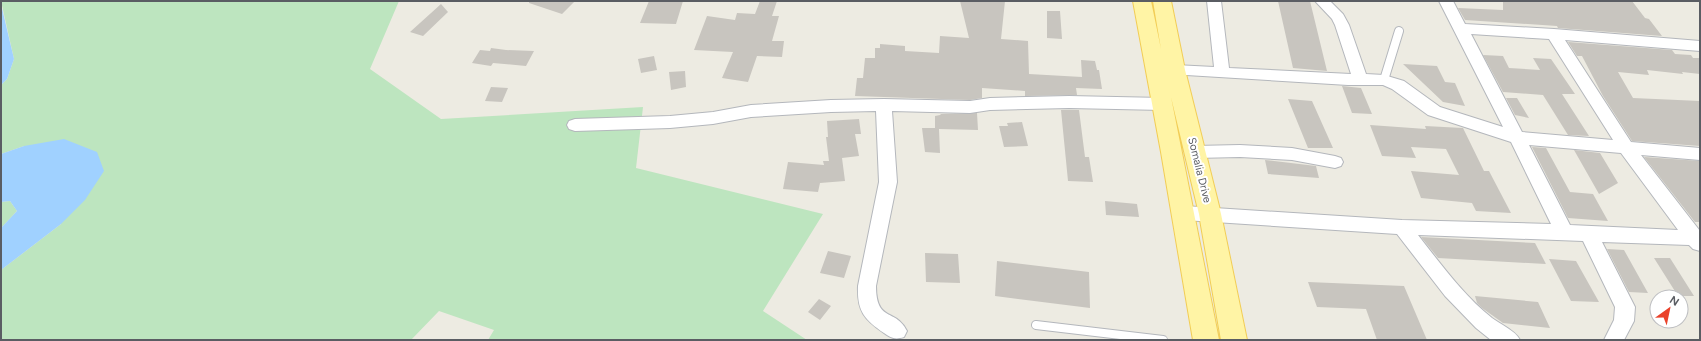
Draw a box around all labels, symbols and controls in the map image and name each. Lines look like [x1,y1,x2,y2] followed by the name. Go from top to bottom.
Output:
[1185,136,1214,204] street label: Somalia Drive
[1649,289,1689,329] north arrow
[1667,293,1681,309] text: N

